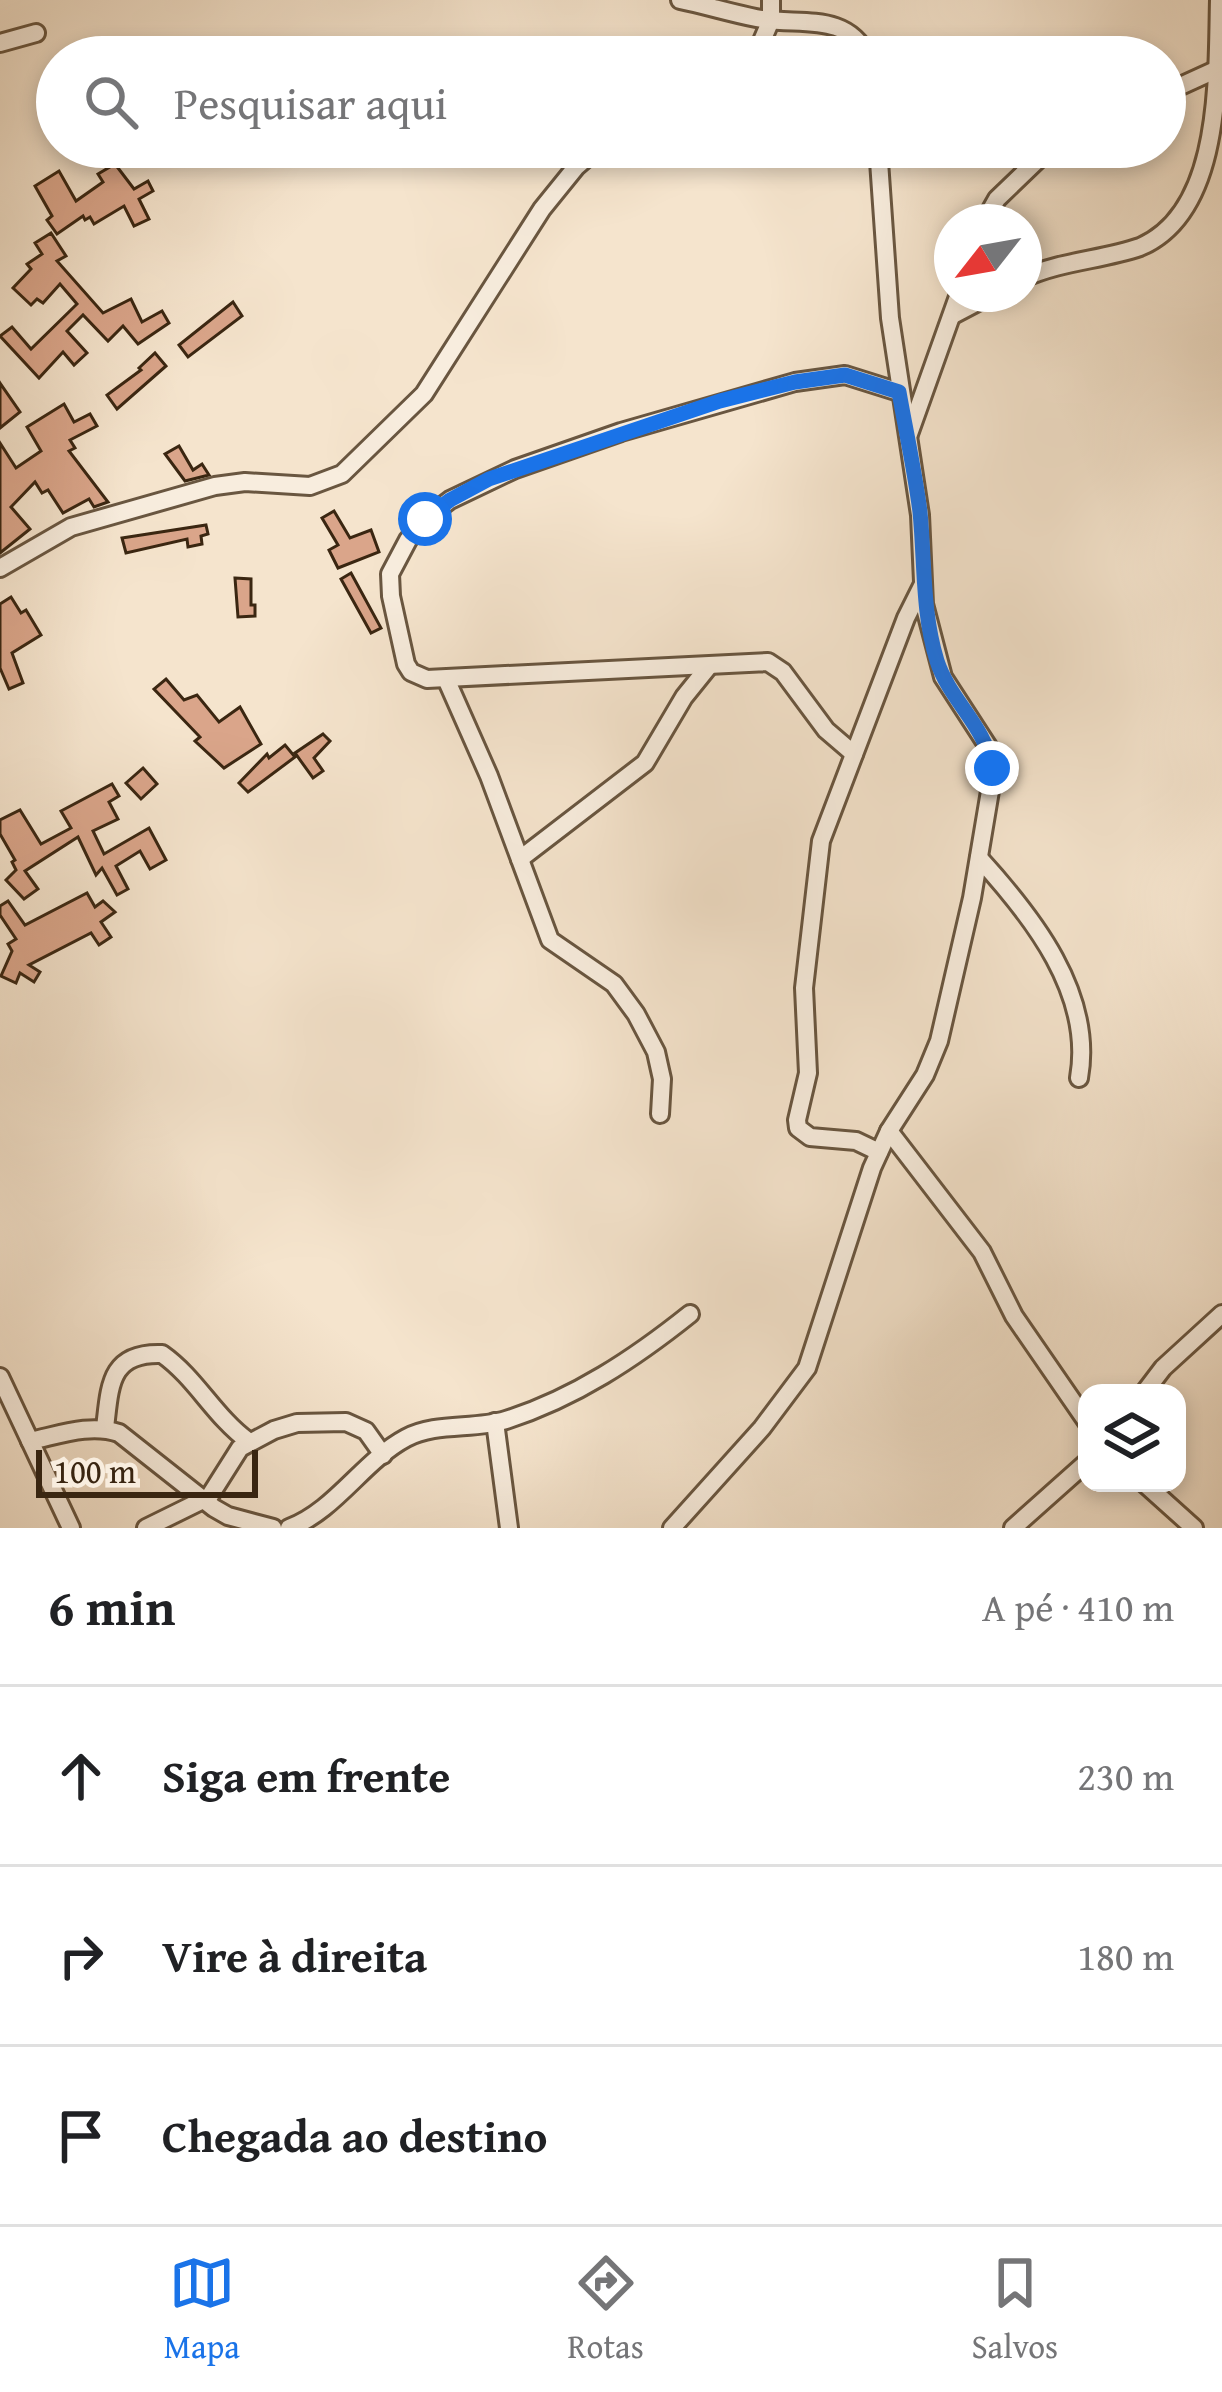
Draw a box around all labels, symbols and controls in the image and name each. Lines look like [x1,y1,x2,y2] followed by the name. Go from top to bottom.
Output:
[36,36,1186,168] search box
[78,69,144,135] icon: search
[174,70,447,135] text: Pesquisar aqui
[934,204,1042,312] north arrow
[398,492,452,546] route start
[965,741,1019,795] route end
[1078,1384,1186,1492] map controls
[1078,1384,1186,1492] button: layers
[36,1444,258,1497] scale bar
[54,1447,136,1495] text: 100 m
[48,1569,175,1644] text: 6 min
[982,1578,1174,1635] text: A pé · 410 m
[48,1743,114,1809] icon: ahead
[162,1743,450,1808] text: Siga em frente
[1077,1747,1174,1804] text: 230 m
[48,1923,114,1989] icon: right
[162,1923,427,1988] text: Vire à direita
[1077,1927,1174,1984] text: 180 m
[48,2103,114,2169] icon: arrive
[162,2103,547,2168] text: Chegada ao destino
[164,2250,240,2370] tab: Mapa
[568,2250,644,2370] tab: Rotas
[971,2250,1058,2370] tab: Salvos

